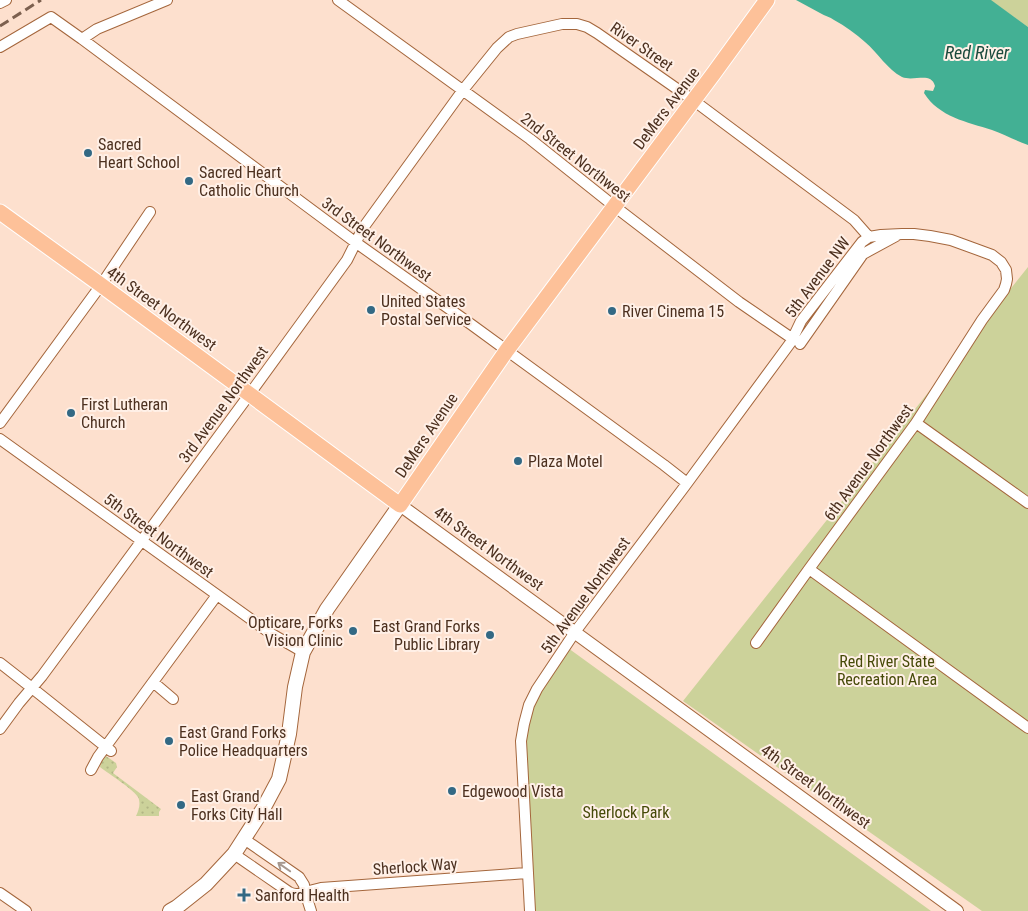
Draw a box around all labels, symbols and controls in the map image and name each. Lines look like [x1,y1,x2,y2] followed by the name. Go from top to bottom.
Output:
[607,18,677,75] street label: River Street
[945,42,1010,63] water label: Red River
[629,63,704,153] street label: DeMers Avenue
[517,109,635,206] street label: 2nd Street Northwest
[98,135,180,172] place label: Sacred Heart School
[82,147,94,159] marker: Sacred Heart School
[199,163,299,200] place label: Sacred Heart Catholic Church
[183,175,195,187] marker: Sacred Heart Catholic Church
[318,193,435,286] street label: 3rd Street Northwest
[781,233,854,321] street label: 5th Avenue NW
[103,262,220,355] street label: 4th Street Northwest
[381,292,471,329] place label: United States Postal Service
[622,302,724,321] place label: River Cinema 15
[365,304,377,316] marker: United States Postal Service
[606,305,618,317] marker: River Cinema 15
[175,342,272,466] street label: 3rd Avenue Northwest
[391,389,462,481] street label: DeMers Avenue
[81,395,168,432] place label: First Lutheran Church
[820,400,917,524] street label: 6th Avenue Northwest
[65,407,77,419] marker: First Lutheran Church
[528,452,603,471] place label: Plaza Motel
[512,455,524,467] marker: Plaza Motel
[100,489,217,582] street label: 5th Street Northwest
[430,502,547,595] street label: 4th Street Northwest
[537,533,634,657] street label: 5th Avenue Northwest
[248,613,343,650] place label: Opticare, Forks Vision Clinic
[373,617,480,654] place label: East Grand Forks Public Library
[347,625,359,637] marker: Opticare, Forks Vision Clinic
[484,629,496,641] marker: East Grand Forks Public Library
[837,652,937,689] park label: Red River State Recreation Area
[179,723,308,760] place label: East Grand Forks Police Headquarters
[163,735,175,747] marker: East Grand Forks Police Headquarters
[757,740,874,833] street label: 4th Street Northwest
[462,782,564,801] place label: Edgewood Vista
[446,785,458,797] marker: Edgewood Vista
[191,787,282,824] place label: East Grand Forks City Hall
[175,799,187,811] marker: East Grand Forks City Hall
[583,803,670,822] park label: Sherlock Park
[372,854,458,879] street label: Sherlock Way
[278,862,292,872] one-way arrow
[255,886,349,905] place label: Sanford Health
[237,888,251,902] marker: Sanford Health

